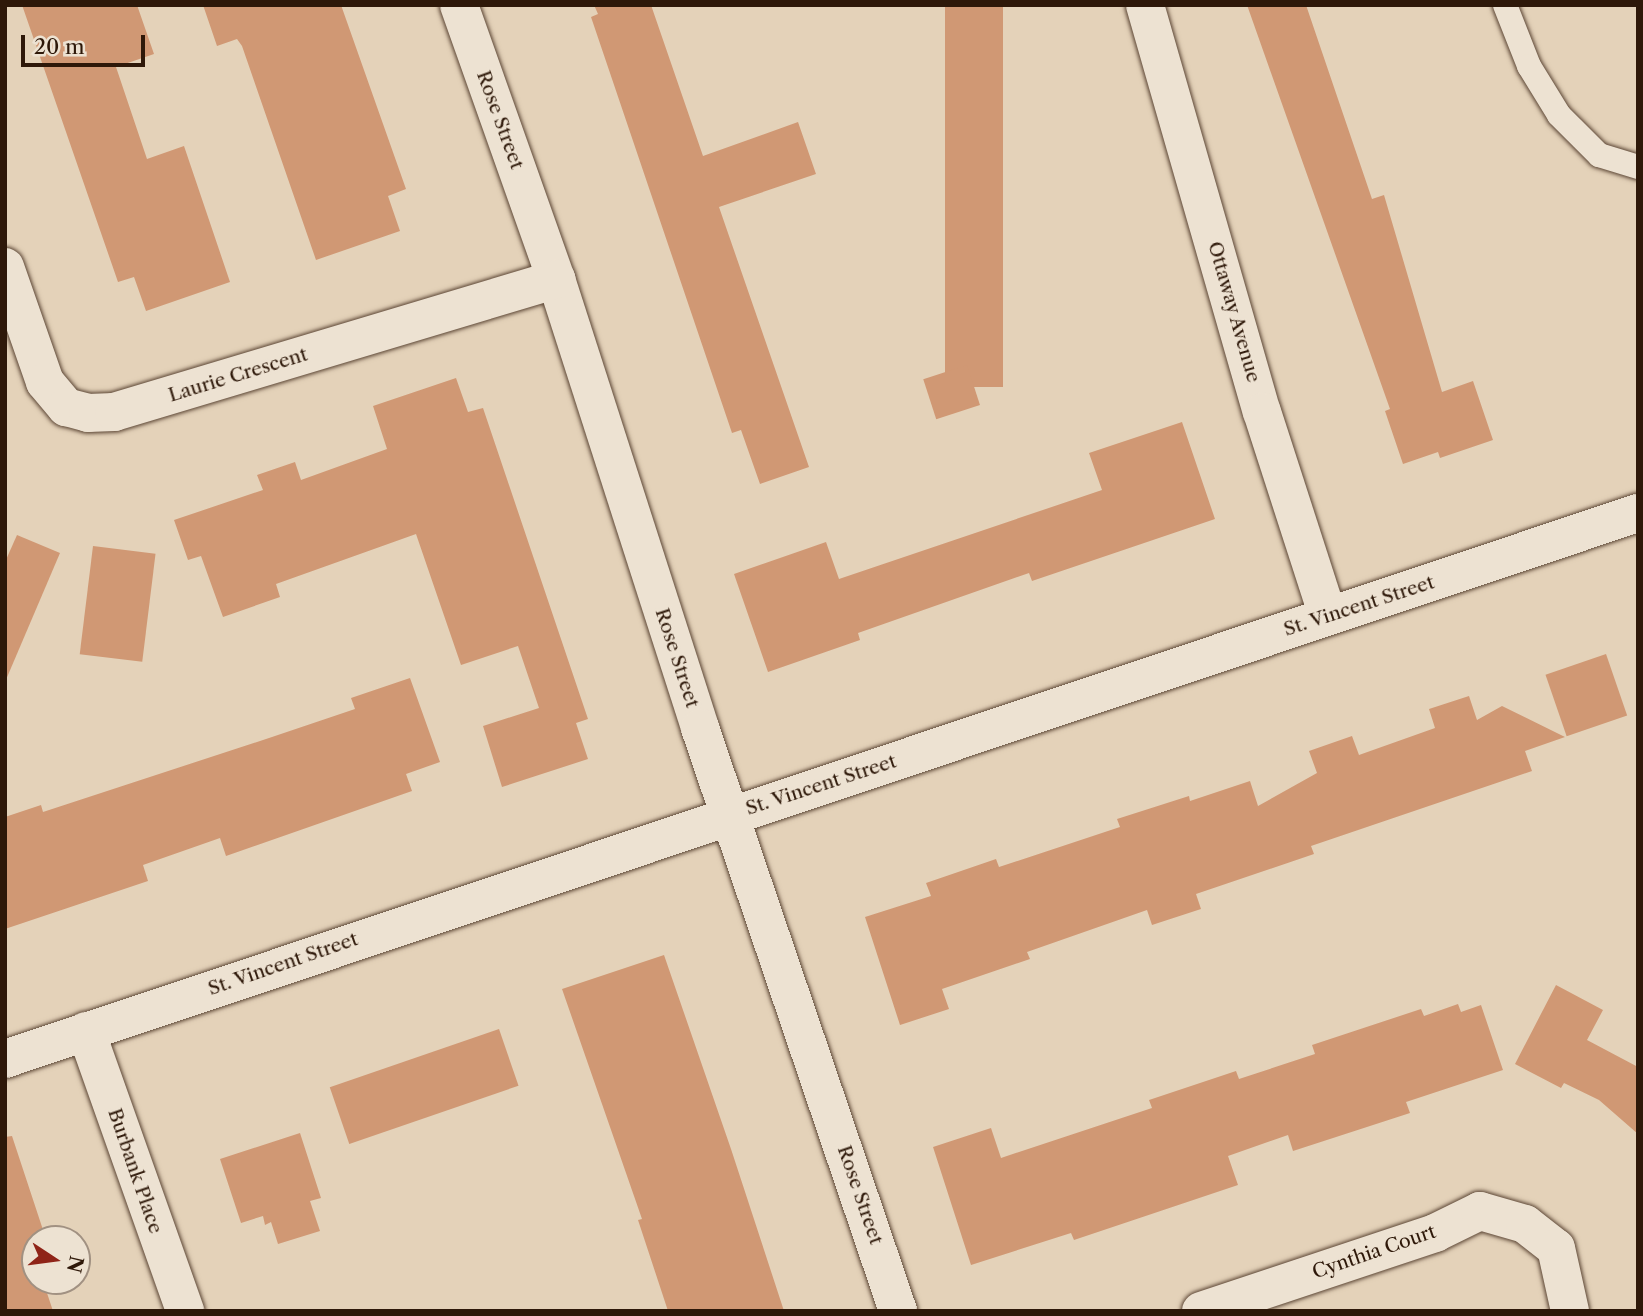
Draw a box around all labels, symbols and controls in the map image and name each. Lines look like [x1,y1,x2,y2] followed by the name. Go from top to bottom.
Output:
[24,21,149,65] scale bar
[34,34,85,59] text: 20 m
[472,68,528,172] street label: Rose Street
[1203,238,1265,386] street label: Ottaway Avenue
[166,343,310,407] street label: Laurie Crescent
[1281,571,1437,641] street label: St. Vincent Street
[650,605,704,711] street label: Rose Street
[743,750,899,820] street label: St. Vincent Street
[205,928,361,1000] street label: St. Vincent Street
[103,1105,167,1237] street label: Burbank Place
[832,1142,888,1248] street label: Rose Street
[1309,1220,1439,1284] street label: Cynthia Court
[21,1225,91,1295] north arrow
[62,1254,88,1275] text: N

